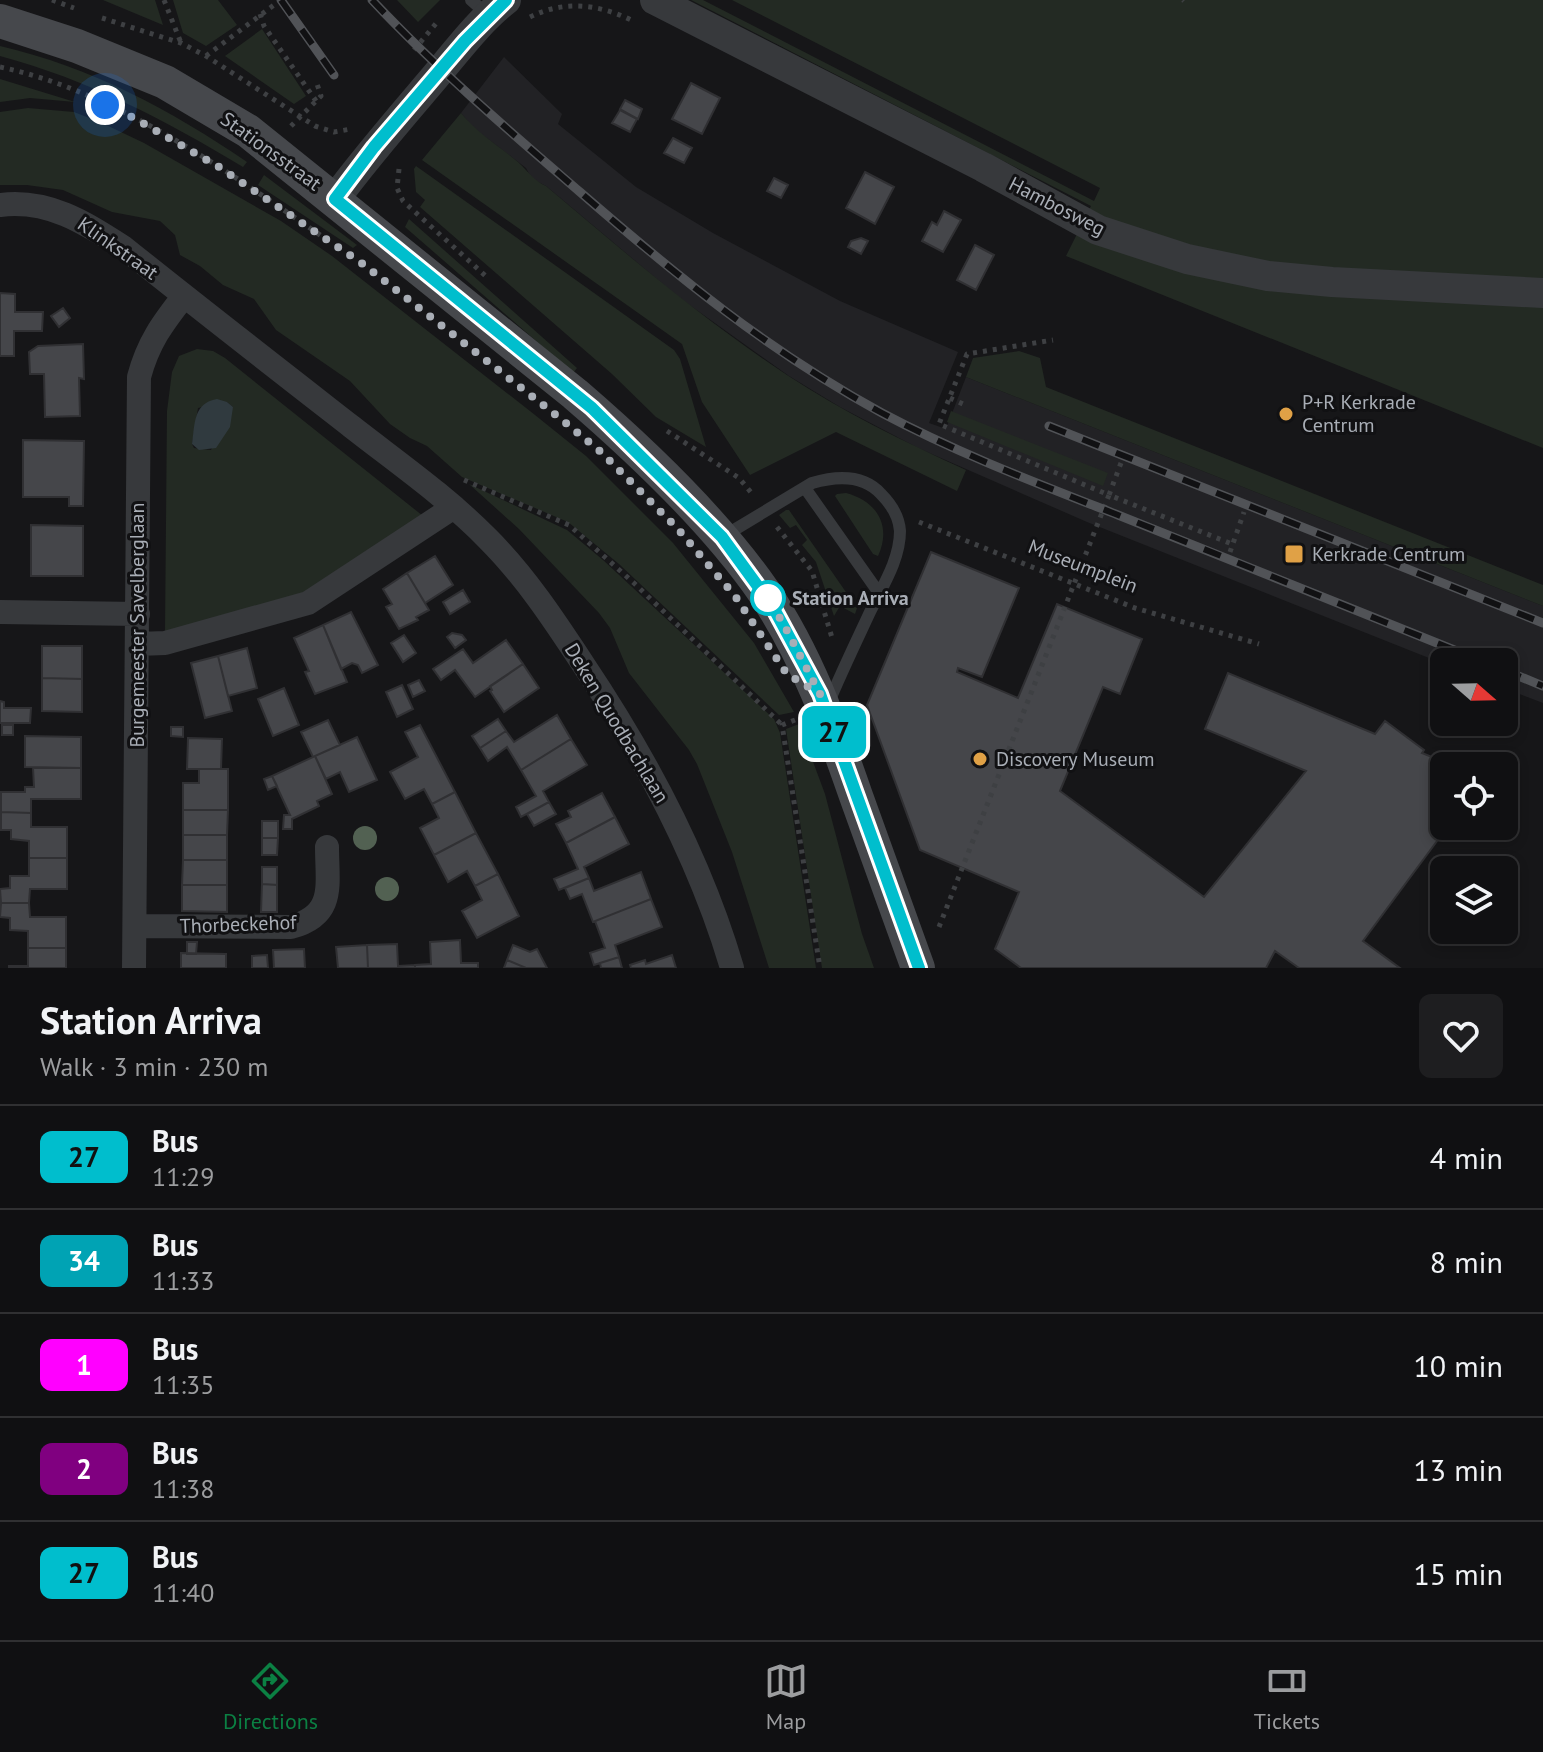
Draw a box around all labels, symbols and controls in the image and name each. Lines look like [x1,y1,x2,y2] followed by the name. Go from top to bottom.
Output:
[85,85,125,125] your location
[216,106,327,196] street label: Stationsstraat
[1004,171,1110,241] street label: Hambosweg
[73,211,164,285] street label: Klinkstraat
[1302,389,1416,438] place label: P+R Kerkrade Centrum
[1277,405,1295,423] marker: P+R Kerkrade Centrum
[124,503,150,747] street label: Burgemeester Savelberglaan
[1025,533,1141,599] street label: Museumplein
[1312,541,1465,567] place label: Kerkrade Centrum
[1283,543,1305,565] marker: Kerkrade Centrum
[751,581,785,615] marker: Station Arriva
[792,585,909,611] place label: Station Arriva
[559,638,675,808] street label: Deken Quodbachlaan
[1430,648,1518,736] north arrow
[1430,648,1518,944] map controls
[798,706,870,758] line badge: 27
[818,713,850,750] text: 27
[996,746,1154,772] place label: Discovery Museum
[971,750,989,768] marker: Discovery Museum
[1430,752,1518,840] button: locate
[1430,856,1518,944] button: layers
[179,909,298,939] street label: Thorbeckehof
[1419,994,1503,1078] button: heart
[40,995,262,1044] text: Station Arriva
[40,1050,268,1083] text: Walk · 3 min · 230 m
[152,1121,199,1160] text: Bus
[68,1138,100,1175] text: 27
[1430,1138,1503,1177] text: 4 min
[152,1160,214,1193] text: 11:29
[152,1225,199,1264] text: Bus
[68,1242,100,1279] text: 34
[1430,1242,1503,1281] text: 8 min
[152,1264,214,1297] text: 11:33
[152,1329,199,1368] text: Bus
[76,1346,92,1383] text: 1
[1413,1346,1503,1385] text: 10 min
[152,1368,214,1401] text: 11:35
[152,1433,199,1472] text: Bus
[76,1450,92,1487] text: 2
[1413,1450,1503,1489] text: 13 min
[152,1472,214,1505] text: 11:38
[152,1537,199,1576] text: Bus
[68,1554,100,1591] text: 27
[1413,1554,1503,1593] text: 15 min
[152,1576,214,1609] text: 11:40
[223,1659,318,1735] tab: Directions
[764,1659,808,1735] tab: Map
[1254,1659,1320,1735] tab: Tickets

